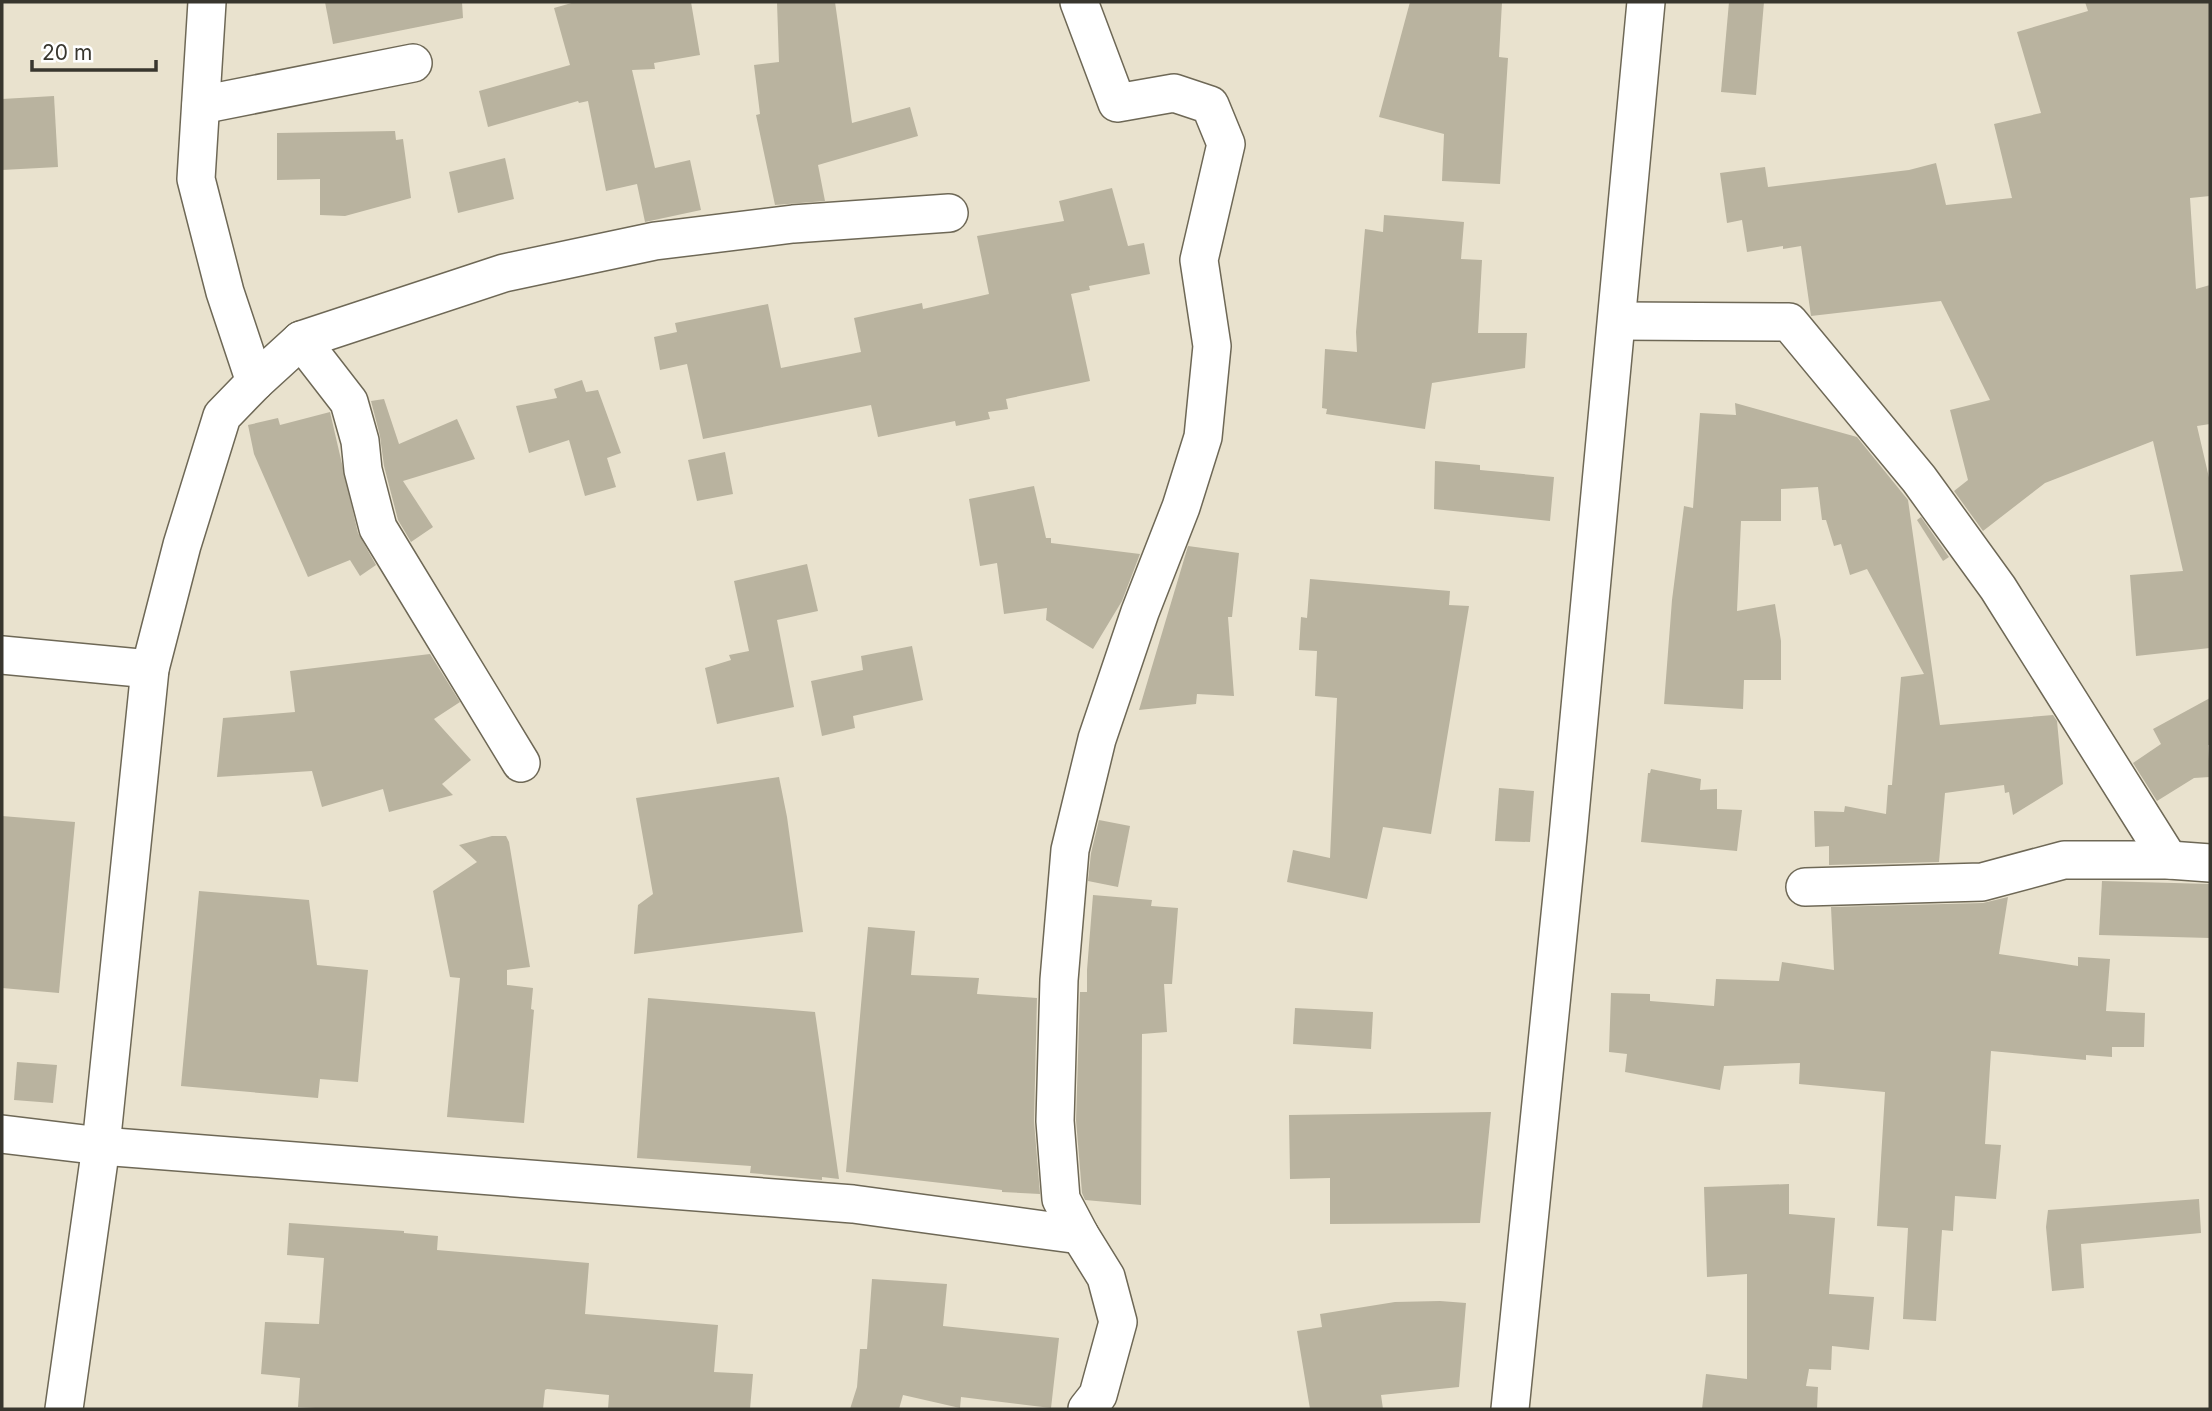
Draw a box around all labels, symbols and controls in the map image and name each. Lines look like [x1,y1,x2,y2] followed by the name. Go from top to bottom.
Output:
[32,28,156,72] scale bar
[42,40,92,65] text: 20 m

